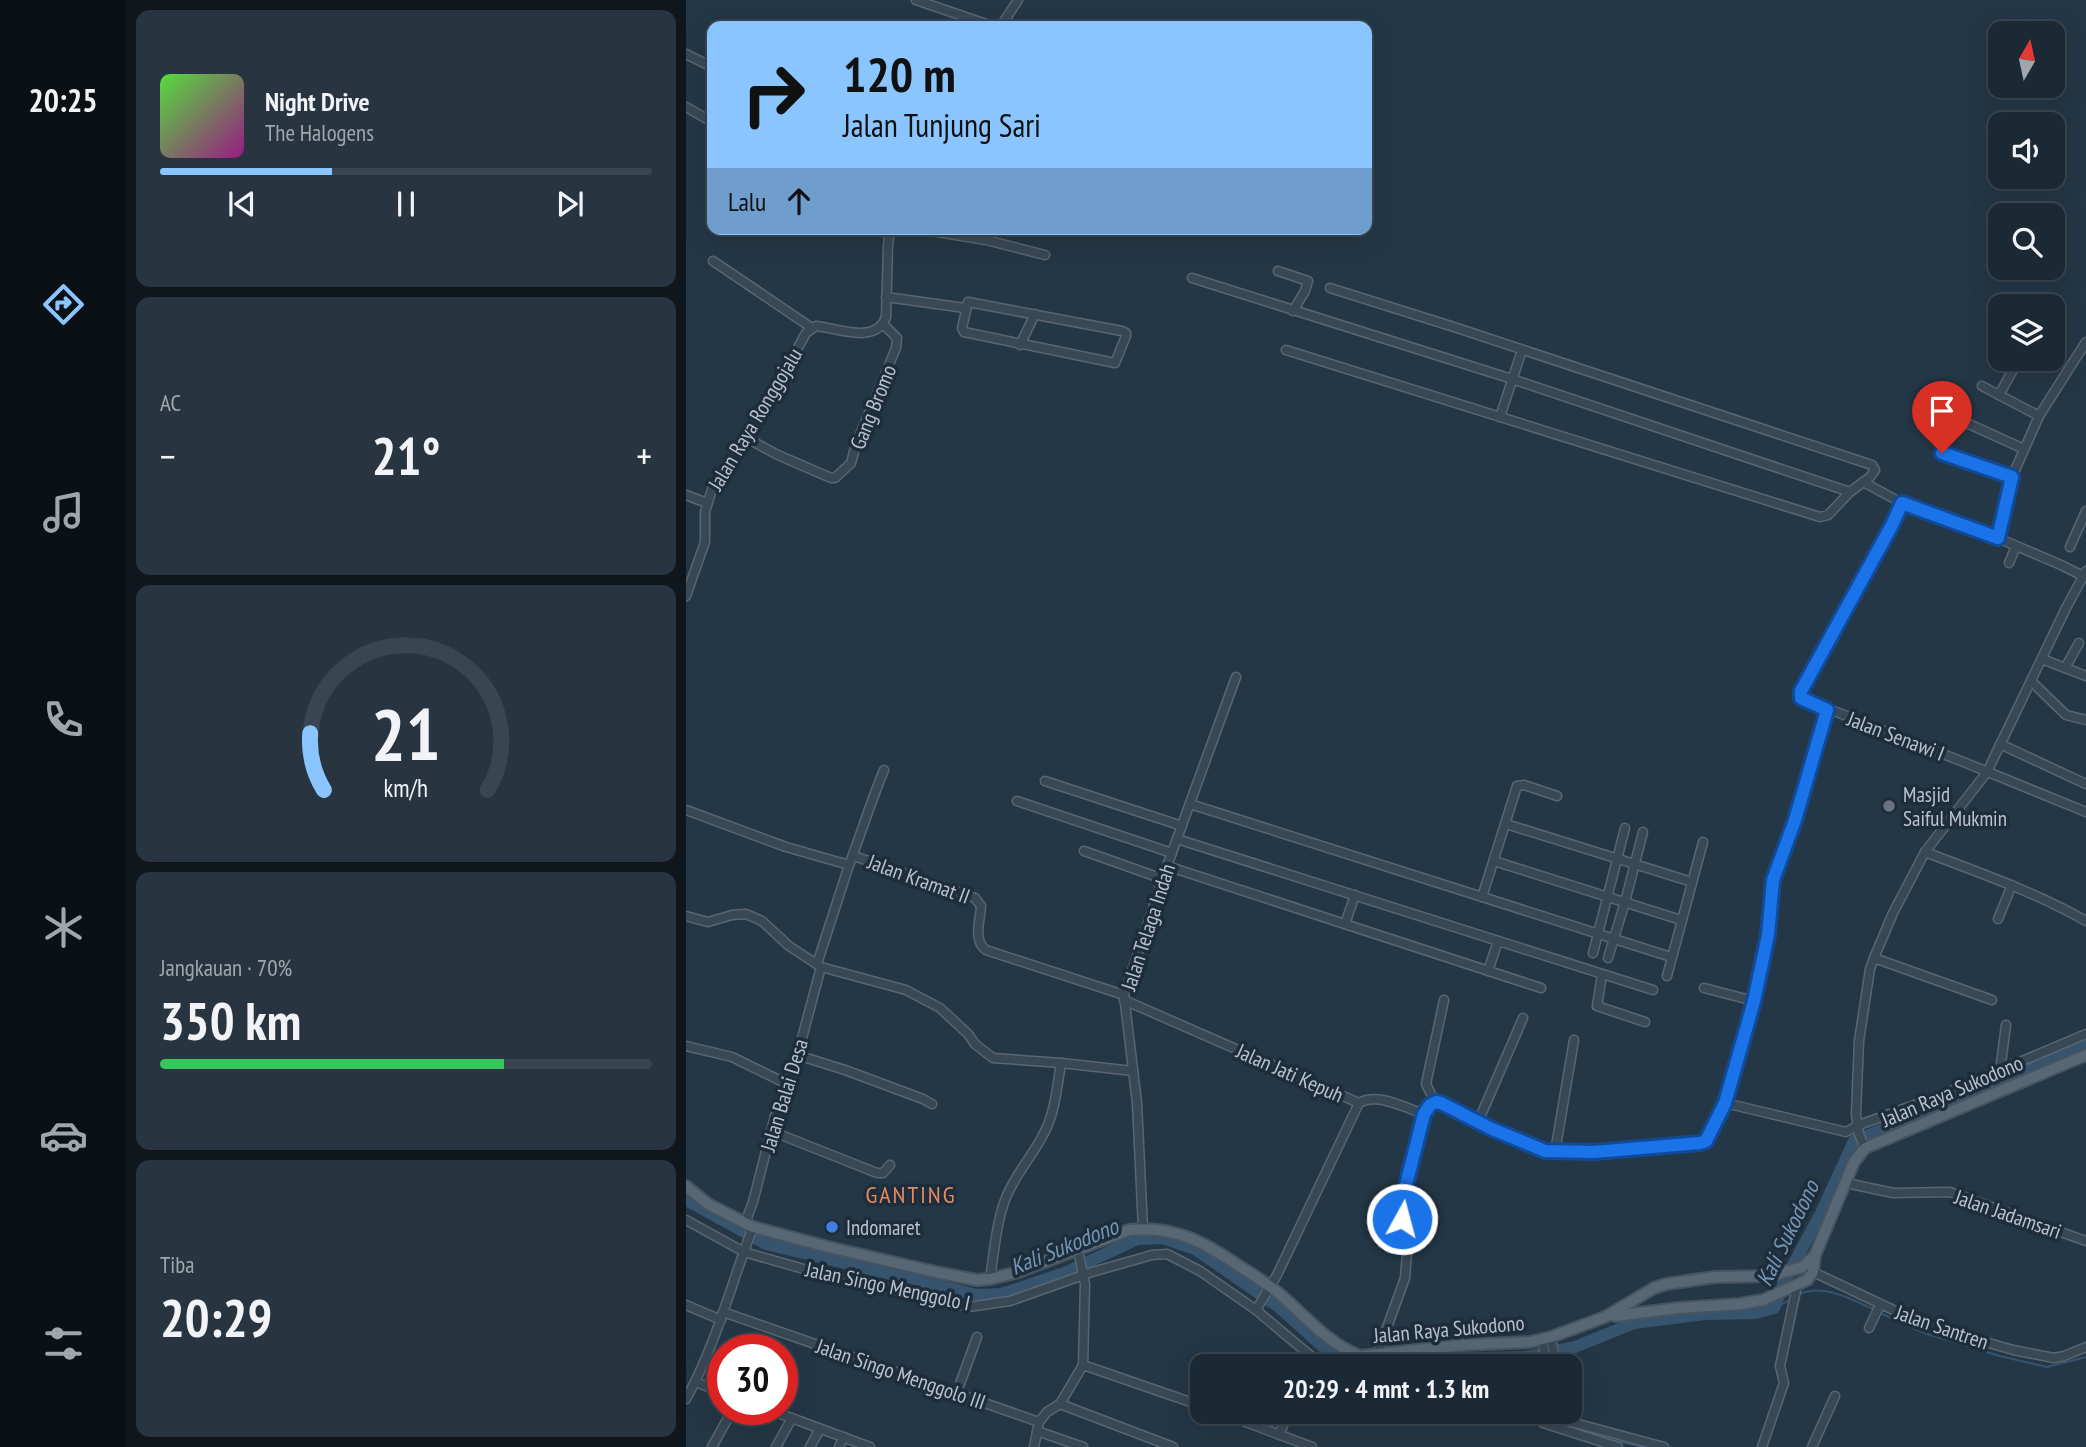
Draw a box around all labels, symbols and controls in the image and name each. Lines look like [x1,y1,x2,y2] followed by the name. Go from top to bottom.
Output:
[1988,21,2065,98] north arrow
[1988,21,2065,371] map controls
[843,42,956,106] text: 120 m
[728,49,819,140] icon: right
[28,79,98,121] text: 20:25
[265,85,370,118] text: Night Drive
[843,104,1041,146] text: Jalan Tunjung Sari
[1988,112,2065,189] button: sound
[265,118,374,147] text: The Halogens
[780,182,818,220] icon: ahead
[223,185,261,223] icon: previous
[387,185,425,223] icon: pause
[551,185,589,223] icon: next
[728,185,766,218] text: Lalu
[1988,203,2065,280] button: search
[39,280,88,329] icon: directions
[1988,294,2065,371] button: layers
[701,343,808,496] street label: Jalan Raya Ronggojalu
[844,361,902,453] street label: Gang Bromo
[1912,381,1972,453] pin
[160,388,181,417] text: AC
[1923,392,1961,430] icon: arrive
[372,422,440,489] text: 21°
[160,431,176,480] text: −
[636,431,652,480] text: +
[39,488,88,537] icon: music
[371,686,441,780] text: 21
[39,695,88,744] icon: phone
[1843,705,1948,767] street label: Jalan Senawi I
[384,771,428,803] text: km/h
[1903,781,2007,832] place label: Masjid Saiful Mukmin
[1881,798,1897,814] marker: Masjid Saiful Mukmin
[863,848,974,910] street label: Jalan Kramat II
[1114,860,1181,995] street label: Jalan Telaga Indah
[39,903,88,952] icon: climate
[160,953,292,982] text: Jangkauan · 70%
[160,987,301,1054] text: 350 km
[754,1035,814,1155] street label: Jalan Balai Desa
[1231,1037,1348,1109] street label: Jalan Jati Kepuh
[1876,1049,2027,1133] street label: Jalan Raya Sukodono
[39,1111,88,1160] icon: car
[1749,1174,1826,1290] water label: Kali Sukodono
[865,1179,957,1210] district label: GANTING
[1365,1182,1439,1256] position arrow
[1950,1183,2065,1245] street label: Jalan Jadamsari
[1006,1210,1124,1281] water label: Kali Sukodono
[846,1214,921,1241] place label: Indomaret
[824,1219,840,1235] marker: Indomaret
[160,1250,194,1279] text: Tiba
[802,1255,973,1317] street label: Jalan Singo Menggolo I
[160,1284,272,1351] text: 20:29
[1891,1298,1992,1355] street label: Jalan Santren
[1371,1309,1526,1349] street label: Jalan Raya Sukodono
[39,1319,88,1368] icon: filters
[812,1332,989,1416] street label: Jalan Singo Menggolo III
[707,1334,798,1425] speed limit sign: 30
[1283,1372,1489,1405] text: 20:29 · 4 mnt · 1.3 km

